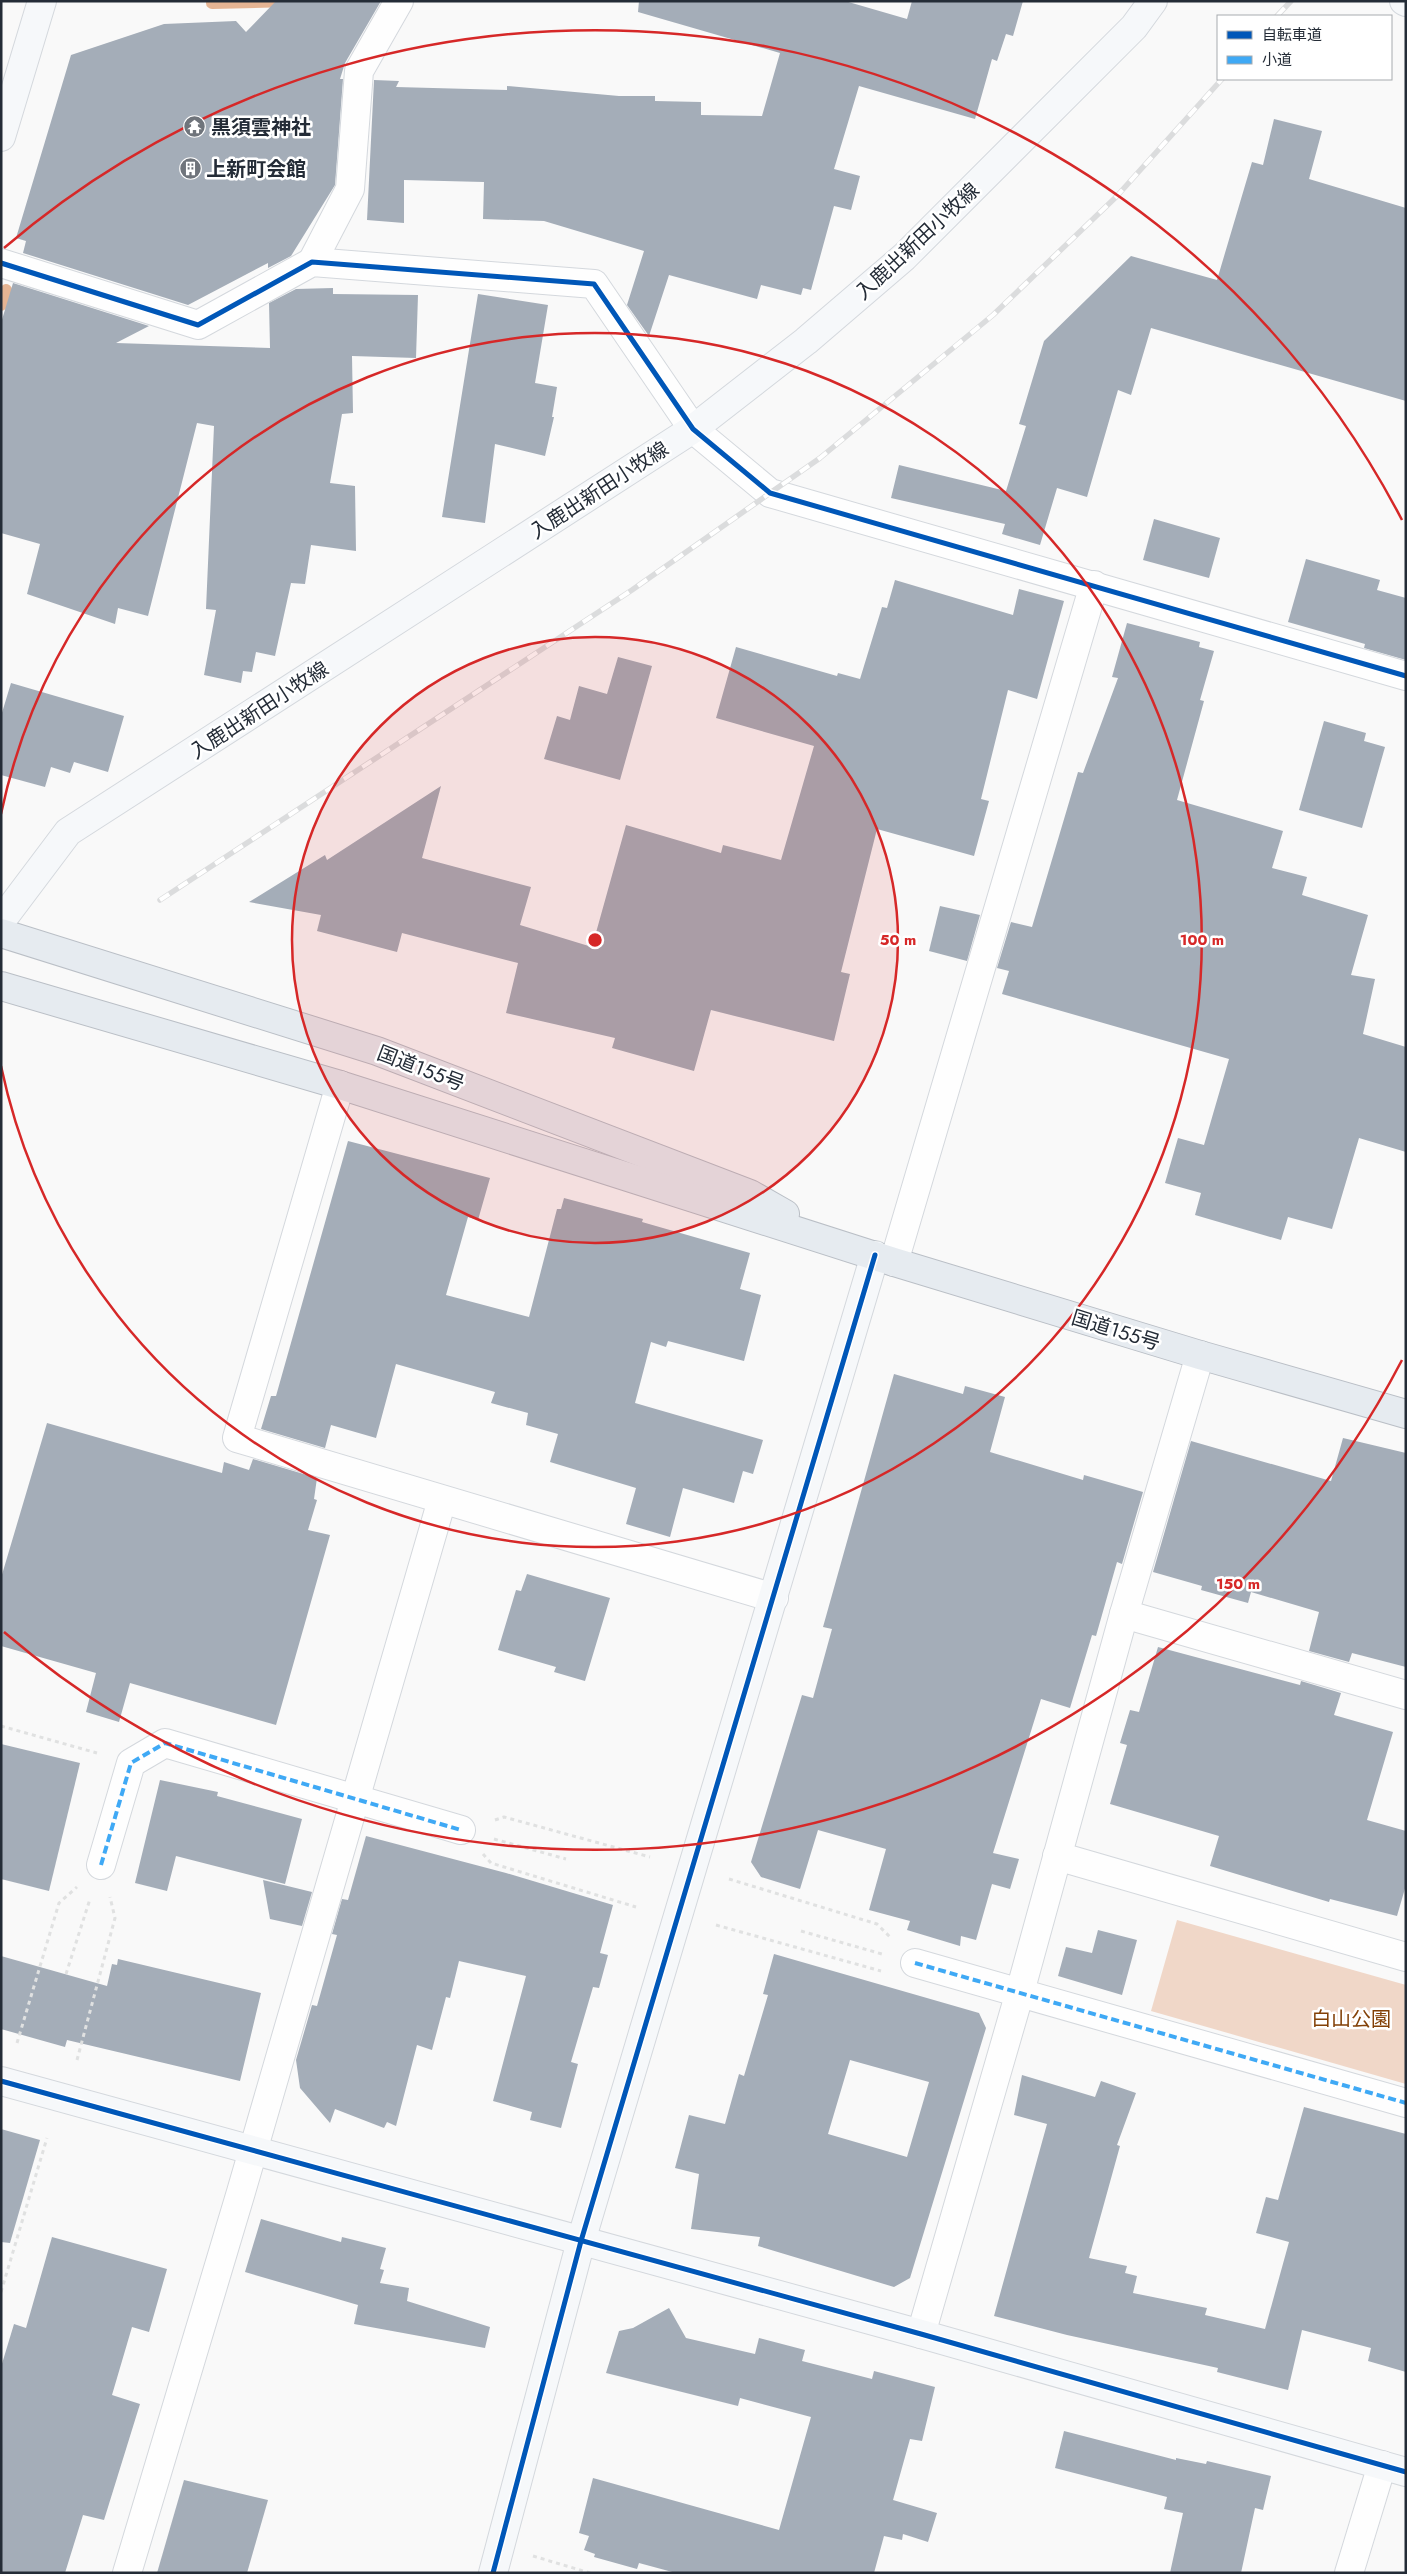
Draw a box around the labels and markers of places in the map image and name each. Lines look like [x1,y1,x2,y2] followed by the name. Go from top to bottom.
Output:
[211,113,311,142] place label: 黒須雲神社
[183,115,207,139] temple icon: 黒須雲神社
[206,155,306,184] place label: 上新町会館
[178,157,202,181] building icon: 上新町会館
[586,931,604,949] centre of rings

